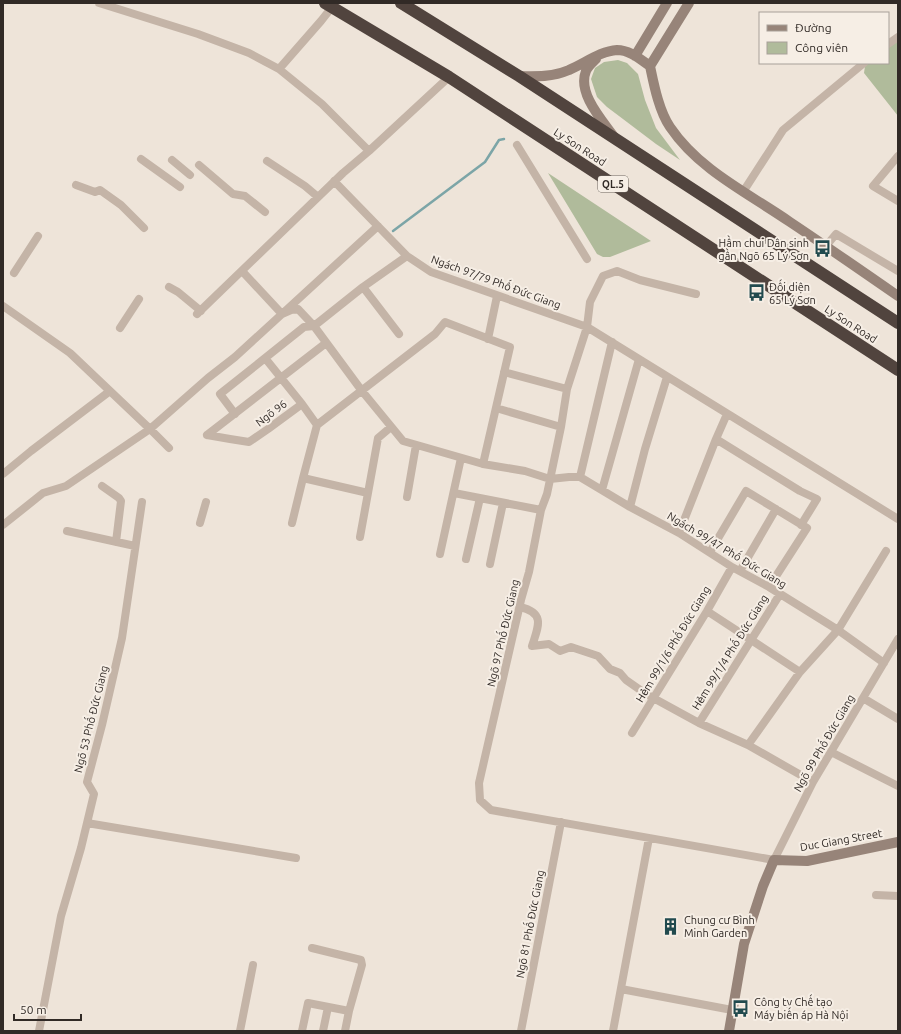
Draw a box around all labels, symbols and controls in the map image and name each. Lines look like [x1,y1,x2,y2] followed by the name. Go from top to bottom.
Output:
[759,12,889,64] legend
[795,21,832,34] text: Đường
[795,41,848,54] text: Công viên
[552,126,608,168] street label: Ly Son Road
[598,176,628,192] road number: QL.5
[718,235,809,262] place label: Hầm chui Dân sinh gần Ngõ 65 Lý Sơn
[812,239,832,259] bus stop icon: Hầm chui Dân sinh gần Ngõ 65 Lý Sơn
[429,251,563,311] street label: Ngách 97/79 Phố Đức Giang
[769,279,816,306] place label: Đối diện 65 Lý Sơn
[746,283,766,303] bus stop icon: Đối diện 65 Lý Sơn
[823,303,879,345] street label: Ly Son Road
[253,398,289,428] street label: Ngõ 96
[665,508,790,590] street label: Ngách 99/47 Phố Đức Giang
[483,578,521,688] street label: Ngõ 97 Phố Đức Giang
[632,583,712,704] street label: Hẻm 99/1/6 Phố Đức Giang
[688,591,770,712] street label: Hẻm 99/1/4 Phố Đức Giang
[70,664,110,774] street label: Ngõ 53 Phố Đức Giang
[790,691,857,794] street label: Ngõ 99 Phố Đức Giang
[799,827,884,853] street label: Duc Giang Street
[512,868,546,979] street label: Ngõ 81 Phố Đức Giang
[684,914,755,939] place label: Chung cư Bình Minh Garden
[661,916,681,936] building icon: Chung cư Bình Minh Garden
[754,994,848,1022] place label: Công ty Chế tạo Máy biến áp Hà Nội
[14,996,81,1022] scale bar
[731,998,751,1018] bus stop icon: Công ty Chế tạo Máy biến áp Hà Nội
[20,1003,47,1016] text: 50 m

